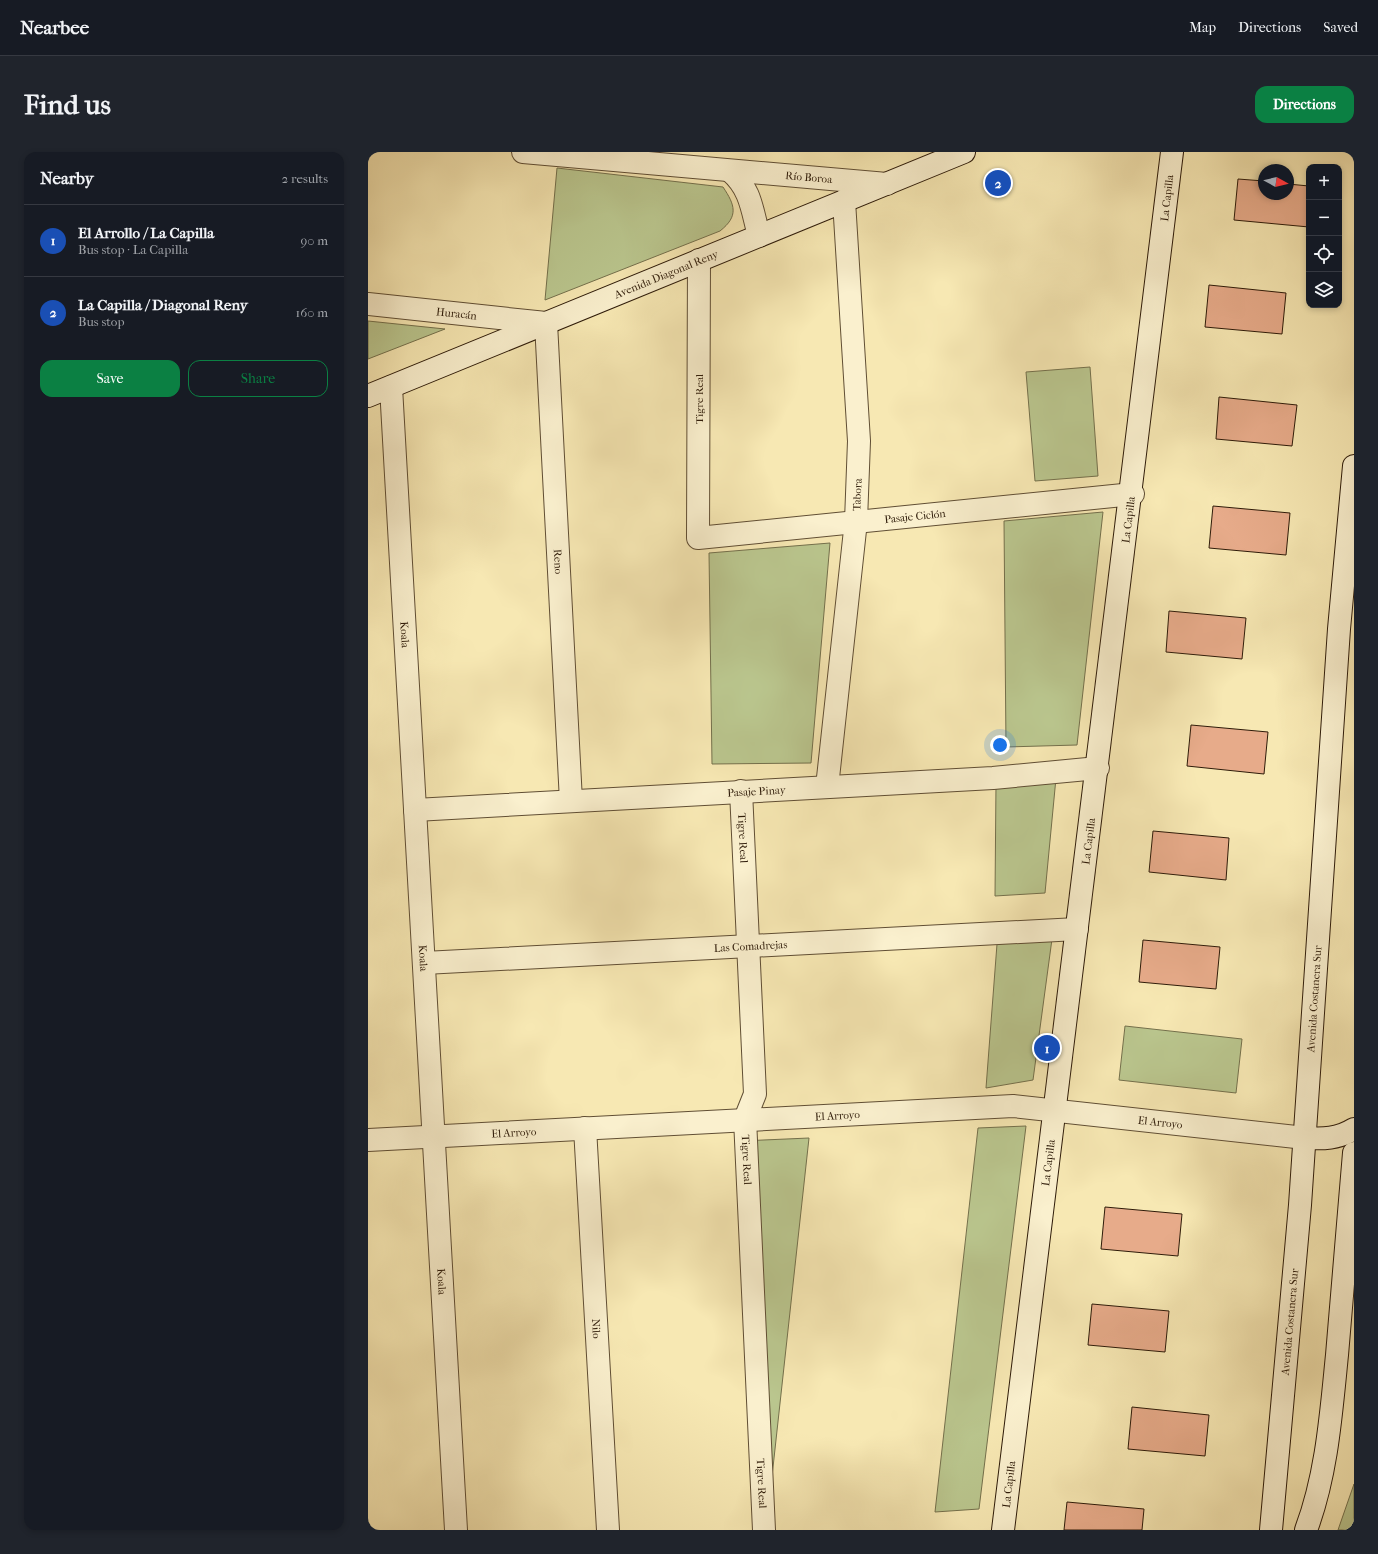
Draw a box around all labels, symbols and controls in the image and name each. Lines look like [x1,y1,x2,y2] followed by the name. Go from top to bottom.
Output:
[20,17,89,39] text: Nearbee
[1189,19,1216,36] text: Map
[1238,19,1301,36] text: Directions
[1323,19,1358,36] text: Saved
[1255,86,1354,123] button: Directions
[24,88,111,121] text: Find us
[1258,164,1294,200] north arrow
[1306,164,1342,308] map controls
[1306,164,1342,200] button: +
[40,168,94,188] text: Nearby
[985,168,1011,198] pin: 2
[785,169,834,186] street label: Río Boroa
[282,171,328,186] text: 2 results
[1158,173,1176,222] street label: La Capilla
[1306,200,1342,236] button: −
[78,224,214,242] text: El Arrollo / La Capilla
[51,233,55,248] text: 1
[300,233,328,248] text: 90 m
[1306,236,1342,272] button: locate
[78,242,188,257] text: Bus stop · La Capilla
[611,247,721,302] street label: Avenida Diagonal Reny
[1306,272,1342,308] button: layers
[78,296,248,314] text: La Capilla / Diagonal Reny
[50,305,56,320] text: 2
[296,305,328,320] text: 160 m
[435,305,478,323] street label: Huracán
[78,314,124,329] text: Bus stop
[40,360,180,397] button: Save
[188,360,328,397] button: Share
[693,374,706,424] street label: Tigre Real
[850,477,865,511] street label: Tabora
[1119,495,1138,544] street label: La Capilla
[884,507,947,526] street label: Pasaje Ciclón
[551,549,565,575] street label: Reno
[397,621,412,649] street label: Koala
[990,735,1010,755] your location
[727,783,787,800] street label: Pasaje Pinay
[735,813,750,863] street label: Tigre Real
[1079,816,1098,865] street label: La Capilla
[714,938,788,955] street label: Las Comadrejas
[416,944,430,973] street label: Koala
[1304,945,1325,1054] street label: Avenida Costanera Sur
[1034,1033,1060,1063] pin: 1
[815,1108,861,1123] street label: El Arroyo
[1137,1114,1184,1132] street label: El Arroyo
[491,1125,537,1140] street label: El Arroyo
[739,1134,754,1185] street label: Tigre Real
[1039,1138,1058,1187] street label: La Capilla
[434,1268,449,1296] street label: Koala
[1279,1268,1301,1377] street label: Avenida Costanera Sur
[589,1318,603,1339] street label: Nilo
[754,1458,769,1509] street label: Tigre Real
[1000,1459,1018,1509] street label: La Capilla

